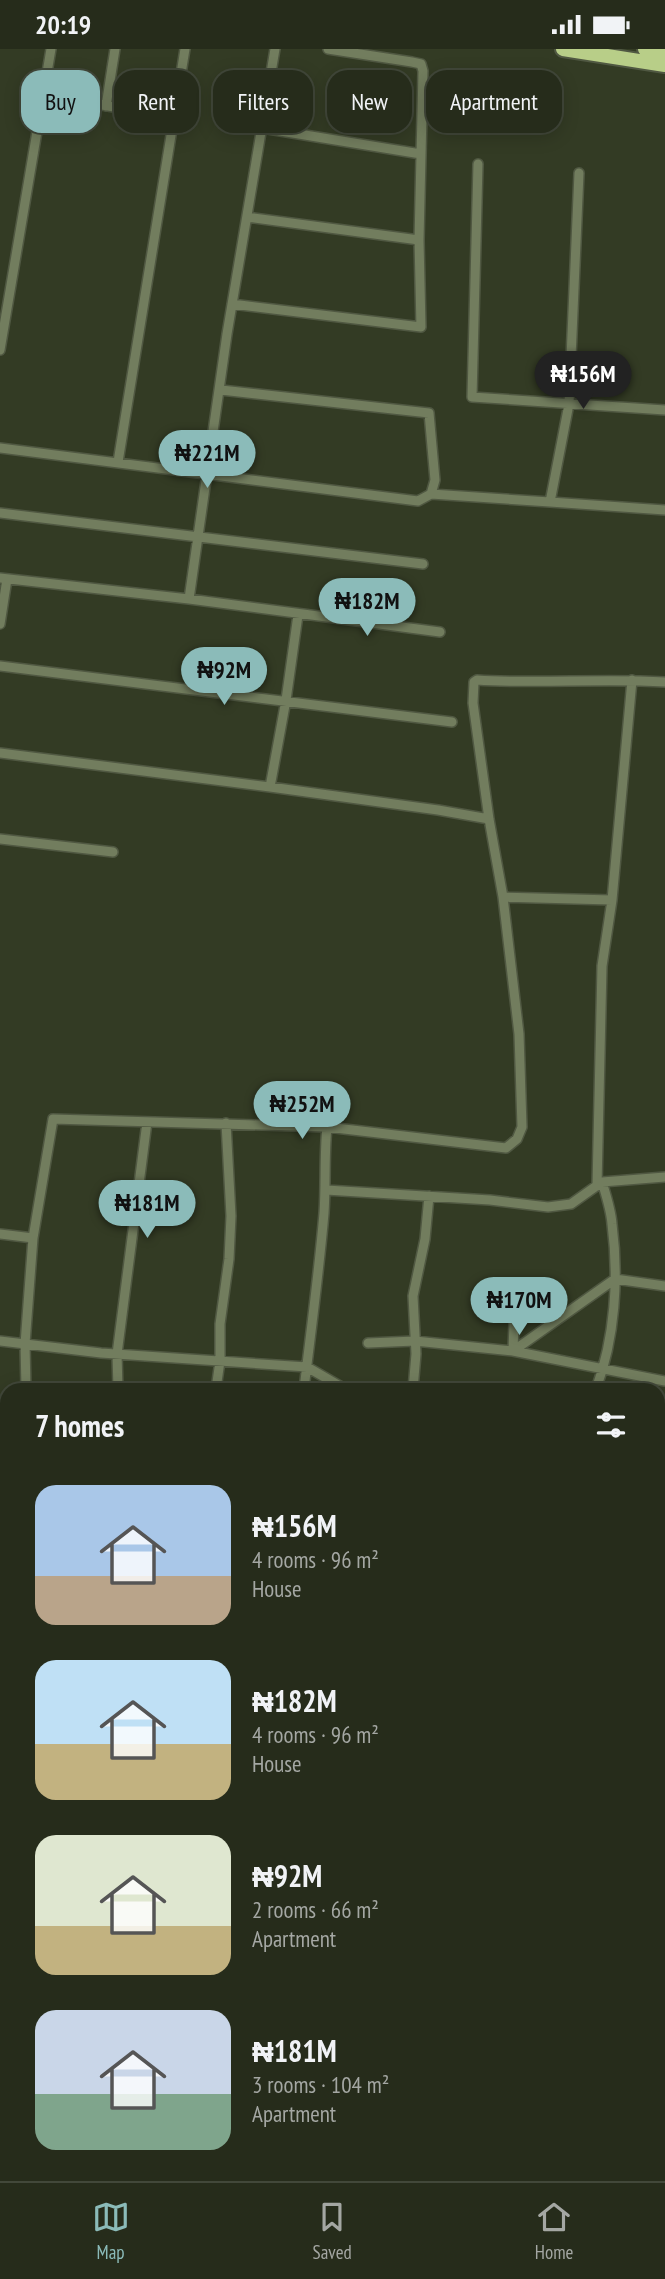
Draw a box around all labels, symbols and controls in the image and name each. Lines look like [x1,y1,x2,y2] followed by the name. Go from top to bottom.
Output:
[35,8,91,41] text: 20:19
[21,70,100,133] chip: Buy
[114,70,199,133] chip: Rent
[213,70,313,133] chip: Filters
[327,70,412,133] chip: New
[426,70,562,133] chip: Apartment
[534,351,632,411] pin: ₦156M
[551,359,615,388] text: ₦156M
[158,431,256,490] pin: ₦221M
[175,438,239,467] text: ₦221M
[318,579,416,638] pin: ₦182M
[335,586,399,615] text: ₦182M
[183,647,265,707] pin: ₦92M
[197,655,251,684] text: ₦92M
[253,1081,351,1141] pin: ₦252M
[270,1089,334,1118] text: ₦252M
[98,1181,196,1240] pin: ₦181M
[115,1188,179,1217] text: ₦181M
[470,1277,568,1337] pin: ₦170M
[487,1285,551,1314] text: ₦170M
[35,1406,124,1445] text: 7 homes
[592,1406,630,1444] icon: filters
[252,1506,337,1545] text: ₦156M
[91,1513,175,1597] icon: home
[252,1545,379,1574] text: 4 rooms · 96 m²
[252,1574,302,1603] text: House
[252,1681,337,1720] text: ₦182M
[91,1688,175,1772] icon: home
[252,1720,379,1749] text: 4 rooms · 96 m²
[252,1749,302,1778] text: House
[252,1856,322,1895] text: ₦92M
[91,1863,175,1947] icon: home
[252,1895,379,1924] text: 2 rooms · 66 m²
[252,1924,336,1953] text: Apartment
[252,2031,337,2070] text: ₦181M
[91,2038,175,2122] icon: home
[252,2070,389,2099] text: 3 rooms · 104 m²
[252,2099,336,2128] text: Apartment
[92,2198,130,2264] tab: Map
[313,2198,352,2264] tab: Saved
[535,2198,573,2264] tab: Home

